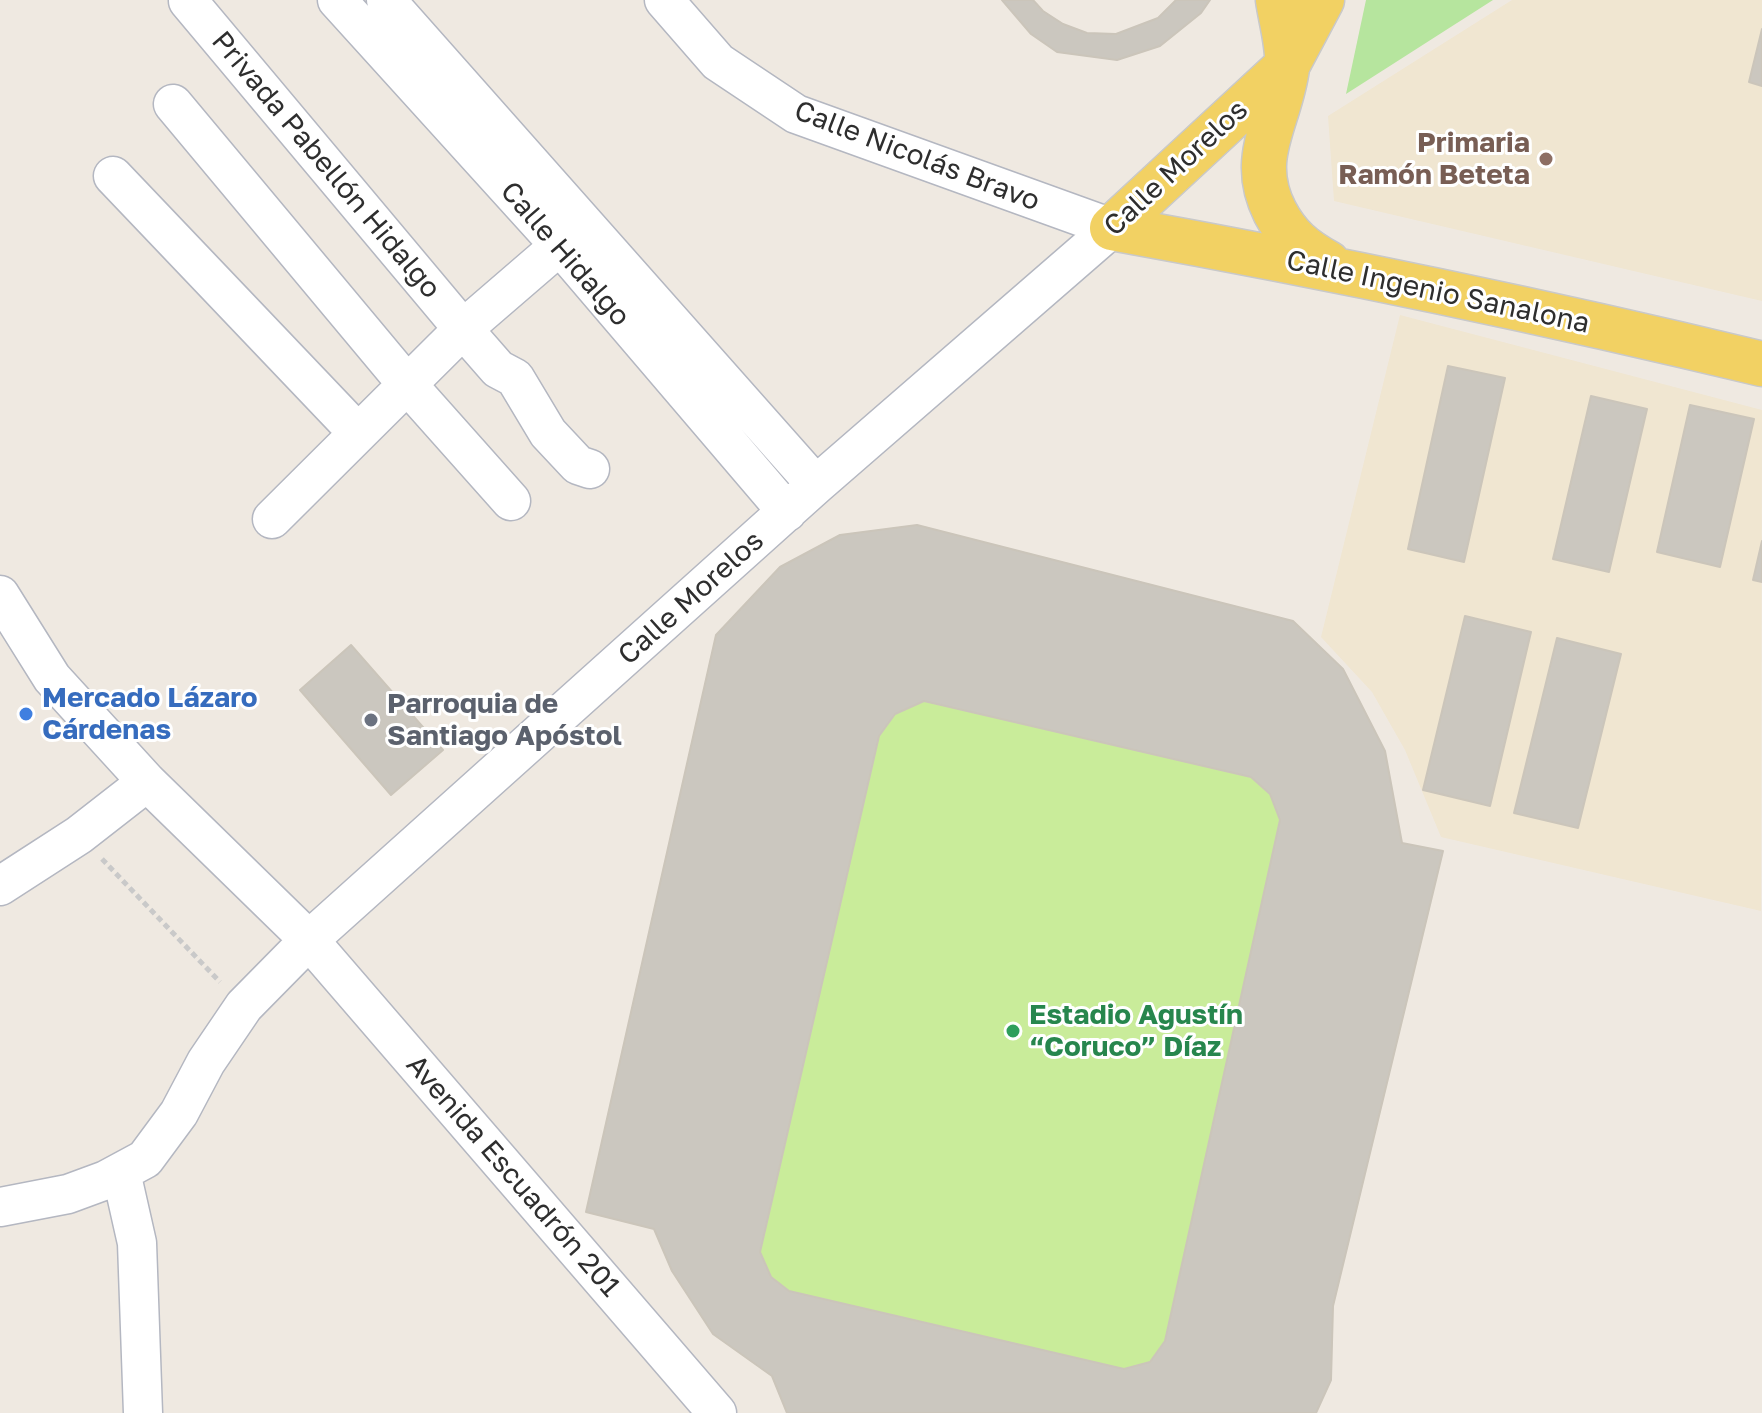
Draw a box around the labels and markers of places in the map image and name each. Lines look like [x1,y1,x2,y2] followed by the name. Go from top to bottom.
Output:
[1338,126,1530,192] place label: Primaria Ramón Beteta
[1537,150,1555,168] marker: Primaria Ramón Beteta
[42,681,258,747] place label: Mercado Lázaro Cárdenas
[387,687,622,753] place label: Parroquia de Santiago Apóstol
[17,705,35,723] marker: Mercado Lázaro Cárdenas
[362,711,380,729] marker: Parroquia de Santiago Apóstol
[1029,998,1243,1064] place label: Estadio Agustín “Coruco” Díaz
[1004,1022,1022,1040] marker: Estadio Agustín “Coruco” Díaz

